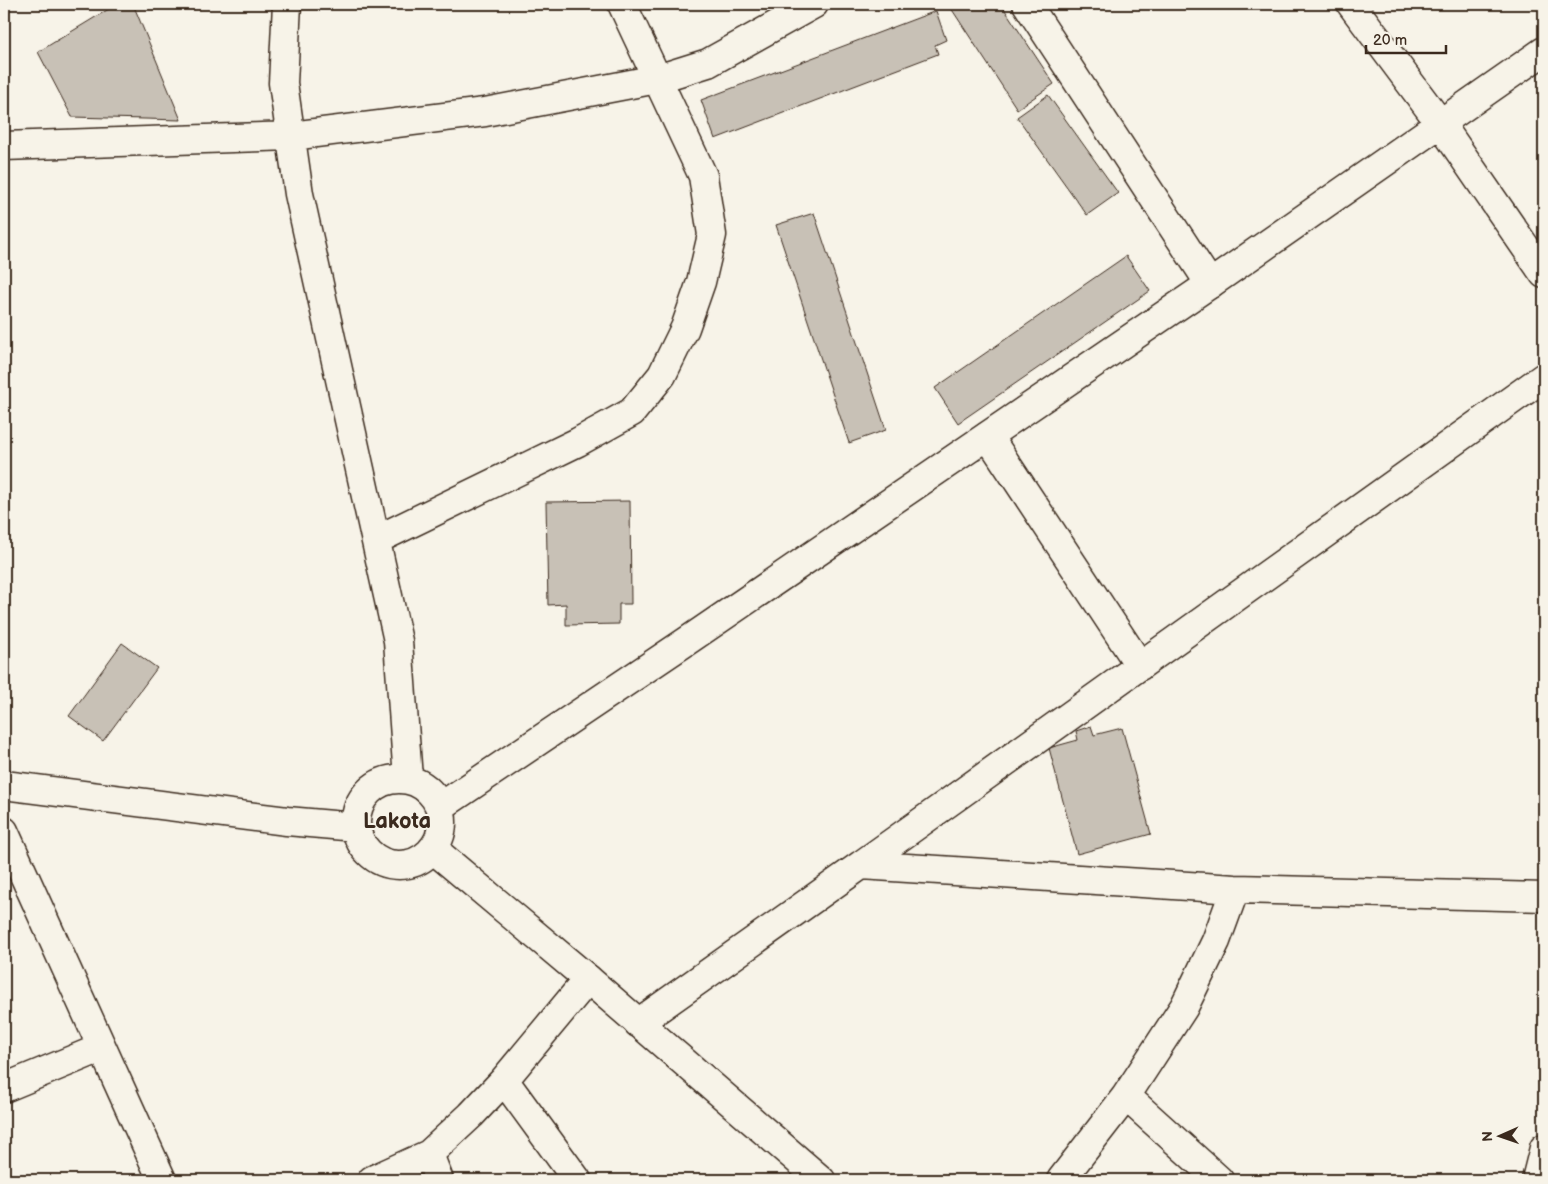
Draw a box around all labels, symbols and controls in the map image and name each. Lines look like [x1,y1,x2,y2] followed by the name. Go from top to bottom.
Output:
[1366,22,1446,54] scale bar
[1373,31,1407,50] text: 20 m
[363,808,431,835] district label: Lakota
[1476,1112,1526,1162] north arrow
[1479,1131,1496,1142] text: N

